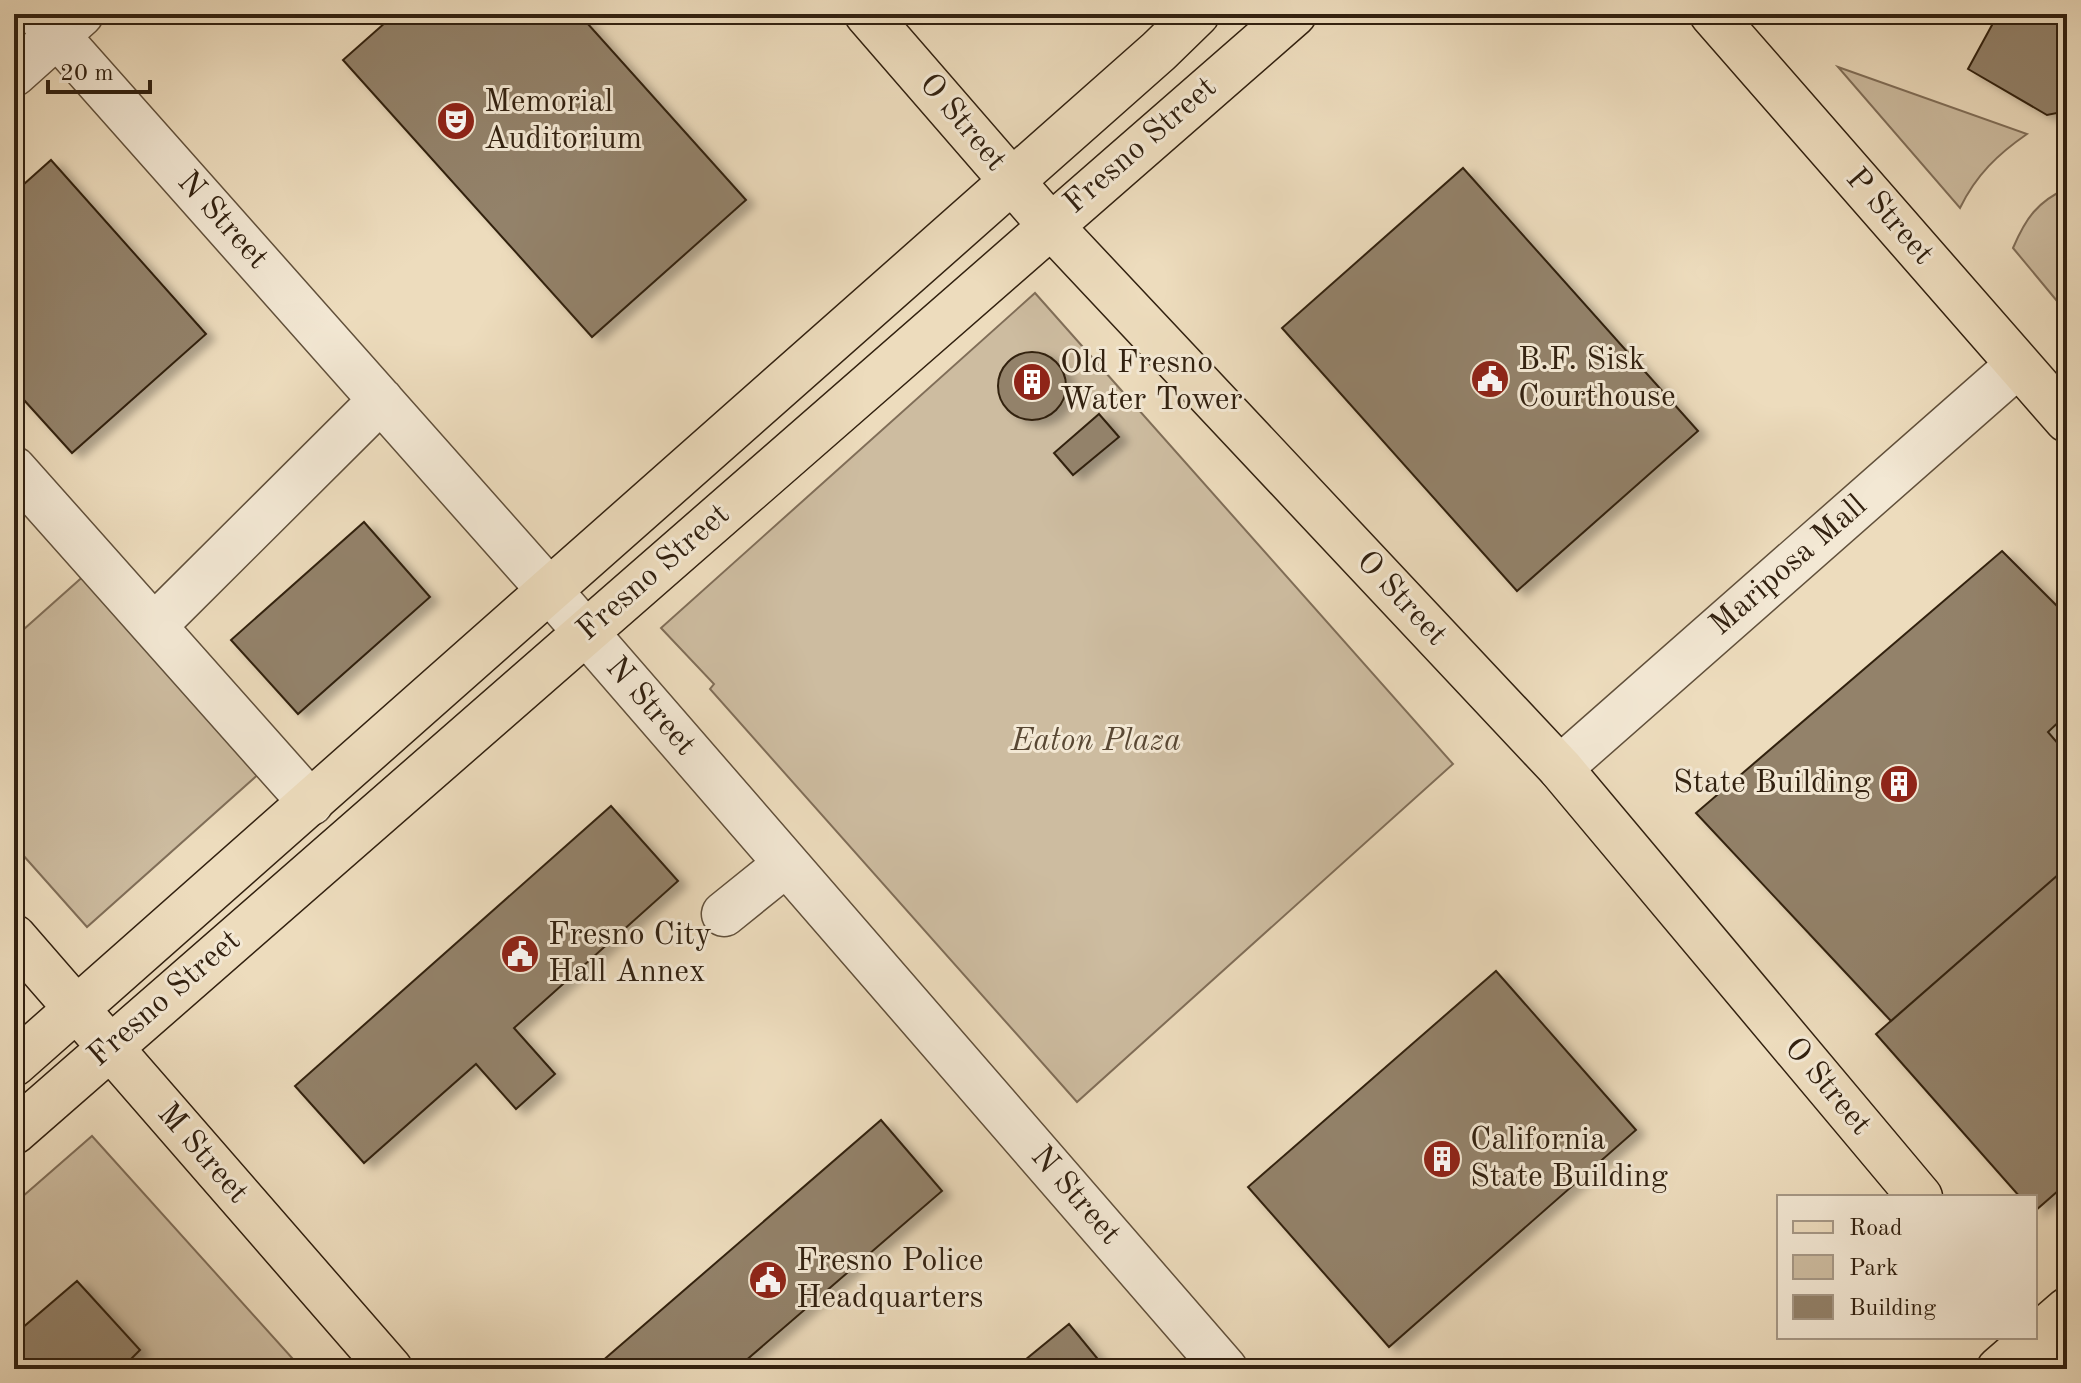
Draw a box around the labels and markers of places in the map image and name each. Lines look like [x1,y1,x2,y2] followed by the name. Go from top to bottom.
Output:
[484,87,642,156] place label: Memorial Auditorium
[435,100,477,142] theatre icon: Memorial Auditorium
[1518,345,1676,414] place label: B.F. Sisk Courthouse
[1060,348,1243,417] place label: Old Fresno Water Tower
[1469,358,1511,400] public building icon: B.F. Sisk Courthouse
[1011,361,1053,403] building icon: Old Fresno Water Tower
[1878,763,1920,805] building icon: State Building
[1673,768,1871,800] place label: State Building
[548,920,712,989] place label: Fresno City Hall Annex
[499,933,541,975] public building icon: Fresno City Hall Annex
[1470,1125,1668,1194] place label: California State Building
[1421,1138,1463,1180] building icon: California State Building
[796,1246,983,1315] place label: Fresno Police Headquarters
[747,1259,789,1301] public building icon: Fresno Police Headquarters

